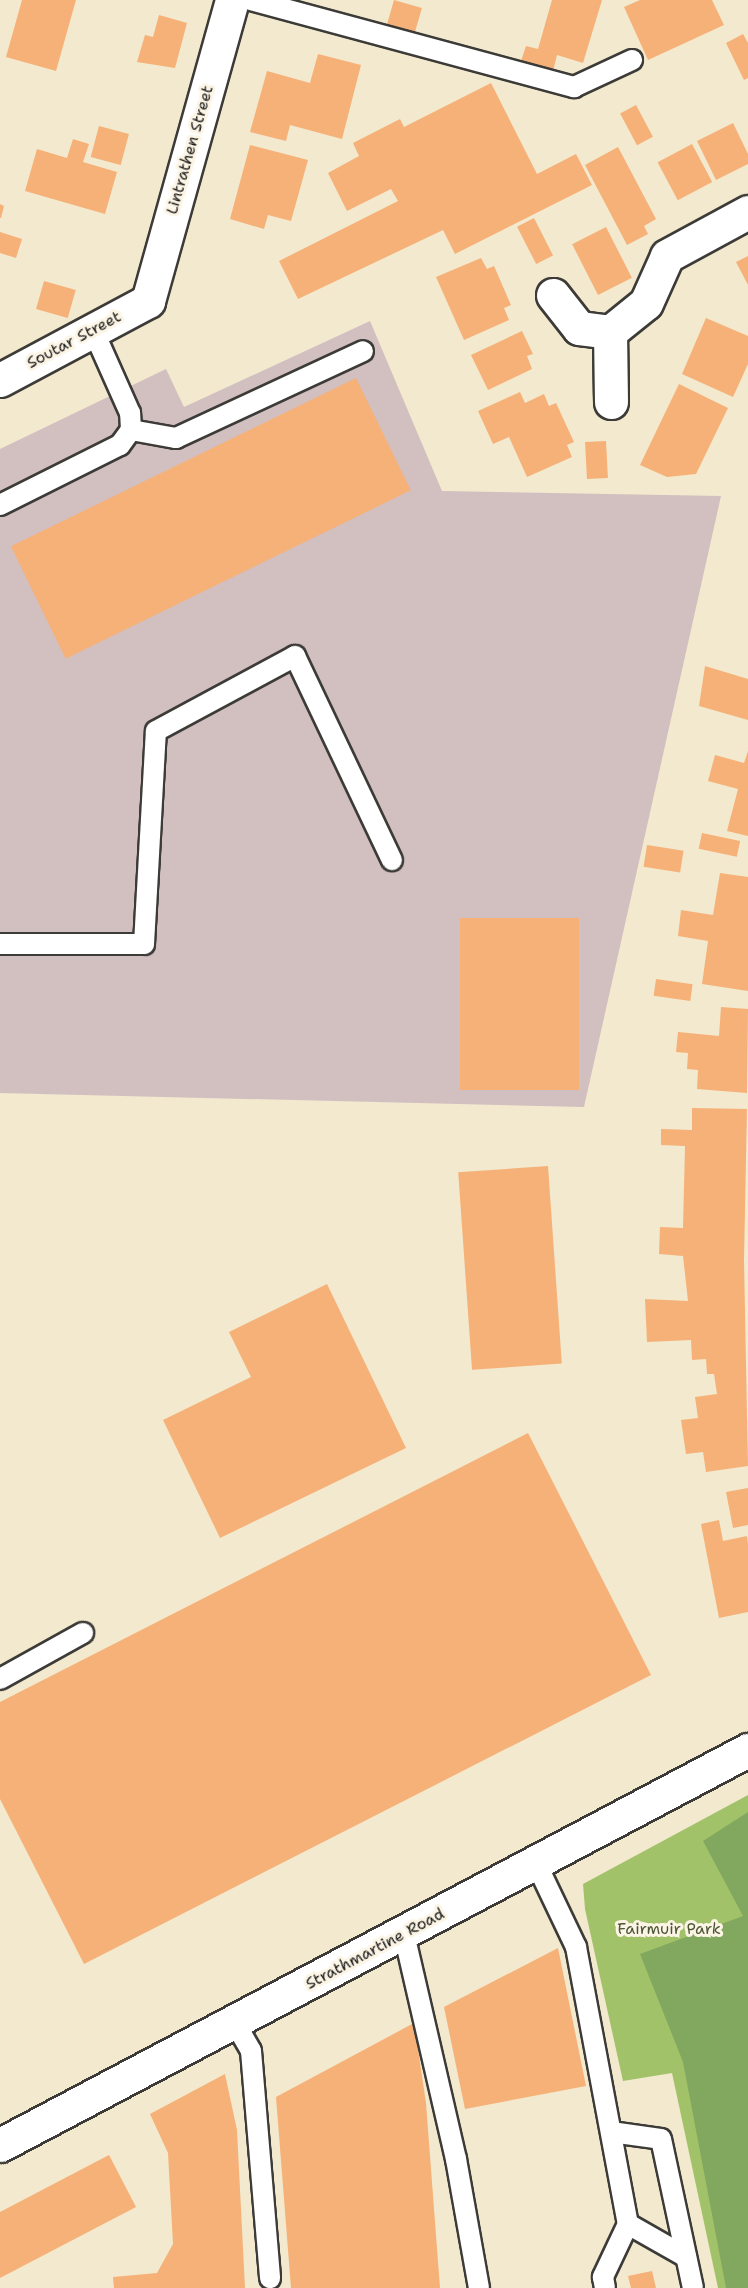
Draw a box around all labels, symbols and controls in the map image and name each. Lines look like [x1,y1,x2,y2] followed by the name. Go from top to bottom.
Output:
[162,83,218,217] street label: Lintrathen Street
[24,307,124,373] street label: Soutar Street
[302,1904,448,1994] street label: Strathmartine Road
[617,1919,721,1939] park label: Fairmuir Park

